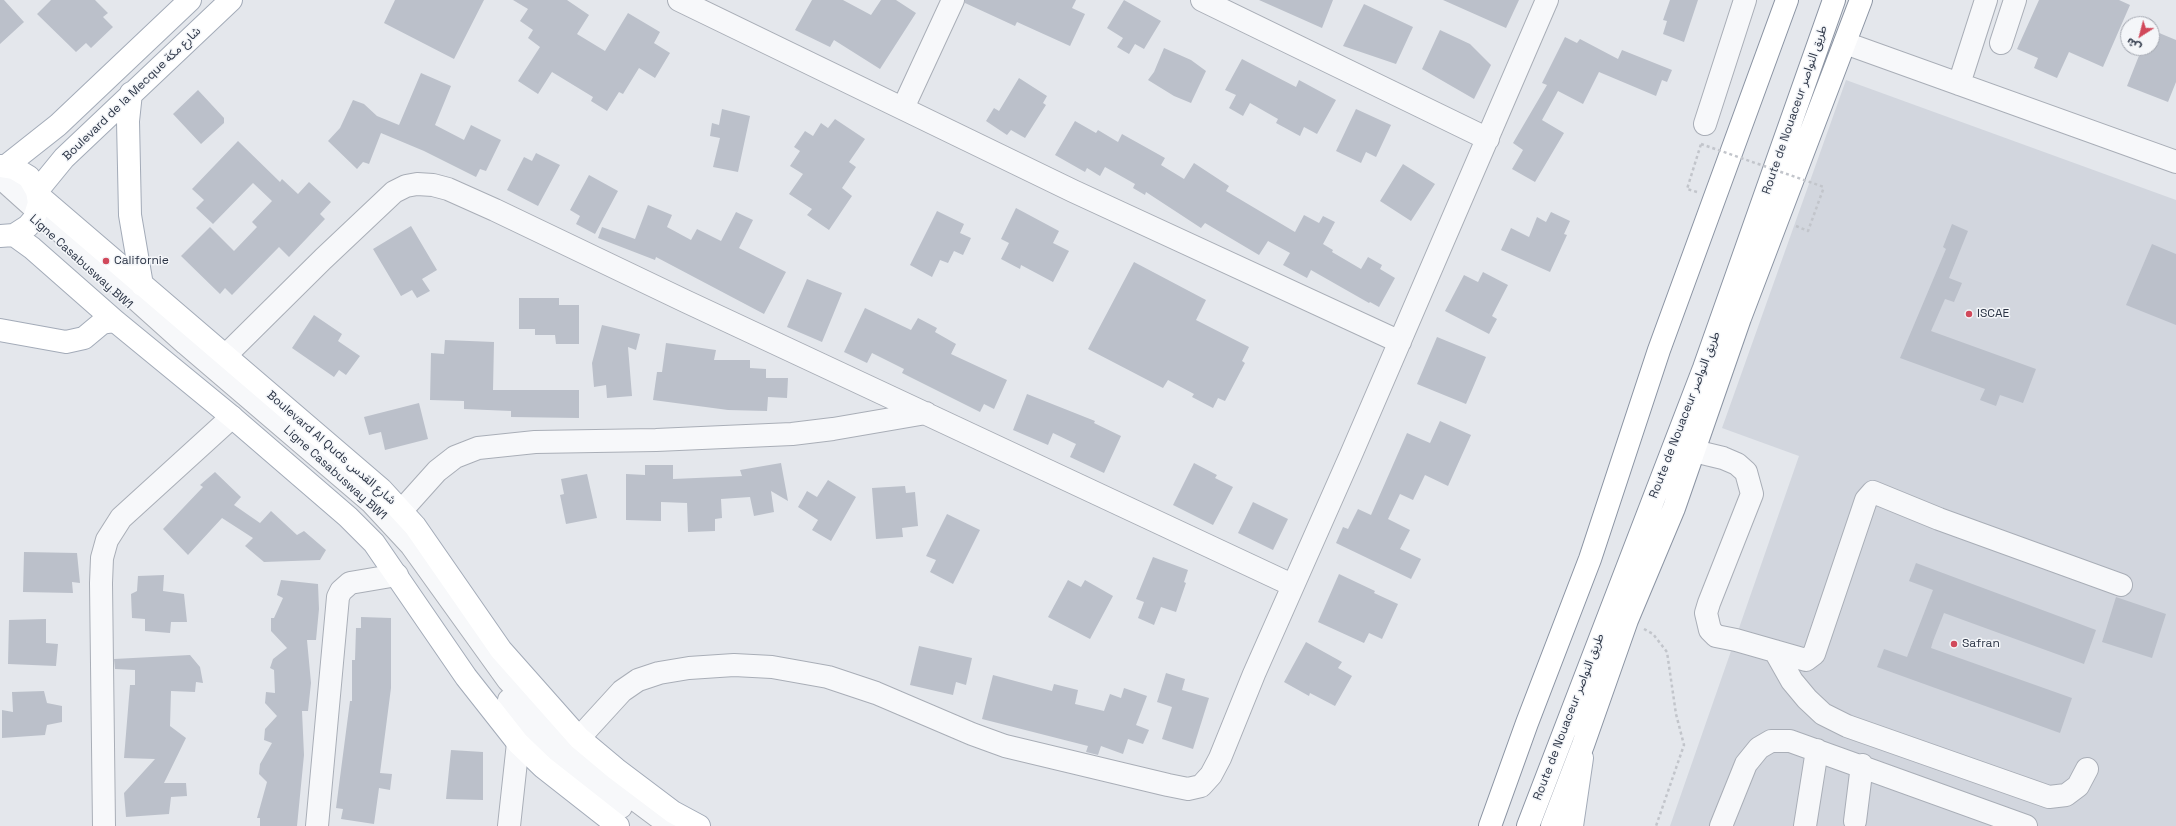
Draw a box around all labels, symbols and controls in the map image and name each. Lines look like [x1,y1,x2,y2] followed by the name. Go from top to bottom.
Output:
[2120,16,2160,56] north arrow
[60,24,204,164] street label: Boulevard de la Mecque شارع مكة
[1759,24,1831,196] street label: Route de Nouaceur طريق النواصر
[2123,35,2144,55] text: ش
[26,212,136,312] street label: Ligne Casabusway BW1
[114,254,169,268] place label: Californie
[101,256,111,266] marker: Californie
[1977,307,2009,321] place label: ISCAE
[1964,309,1974,319] marker: ISCAE
[1646,330,1724,500] street label: Route de Nouaceur طريق النواصر
[264,388,398,508] street label: Boulevard Al Quds شارع القدس
[280,423,390,523] street label: Ligne Casabusway BW1
[1530,632,1608,802] street label: Route de Nouaceur طريق النواصر
[1962,637,2000,651] place label: Safran
[1949,639,1959,649] marker: Safran

